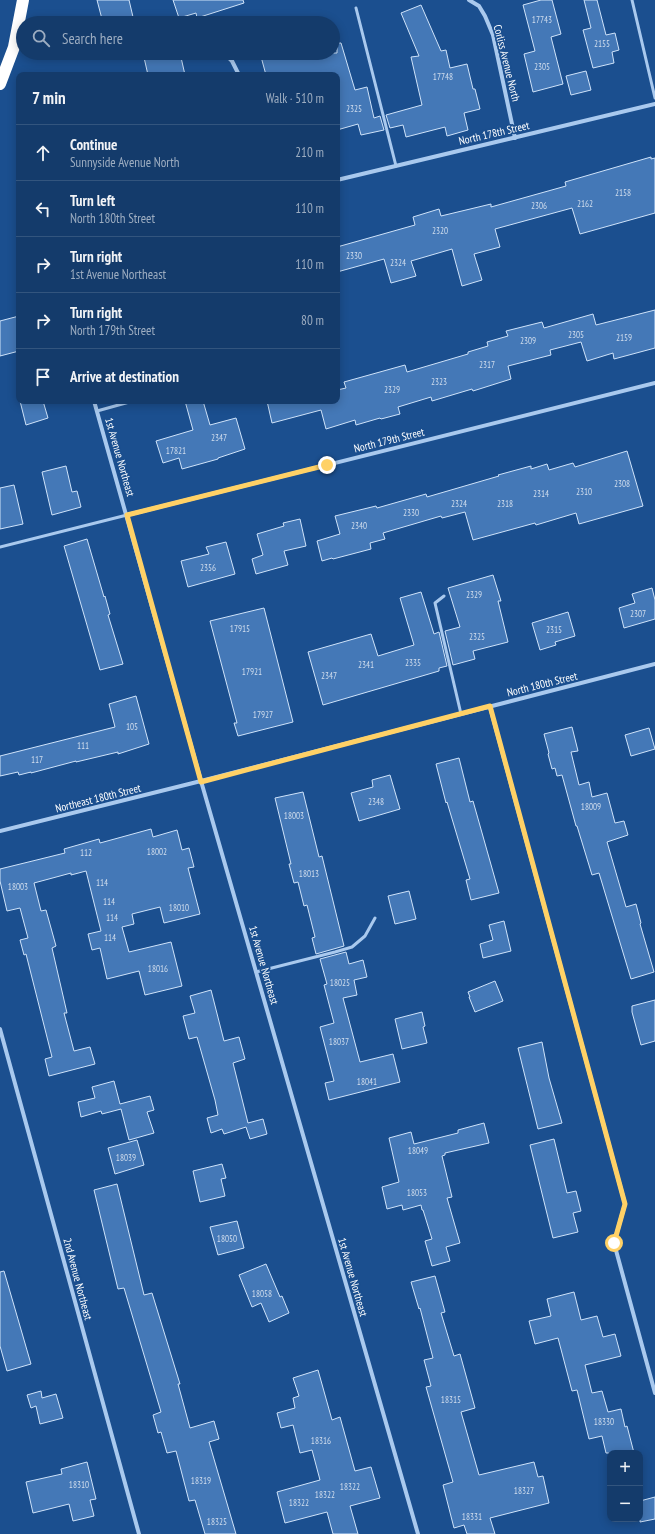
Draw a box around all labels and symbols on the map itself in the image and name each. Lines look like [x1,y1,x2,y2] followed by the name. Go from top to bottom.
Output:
[532,14,552,25] house number: 17743
[491,23,523,103] street label: Corliss Avenue North
[594,38,610,49] house number: 2155
[534,61,550,72] house number: 2305
[433,71,453,82] house number: 17748
[346,103,362,114] house number: 2325
[457,118,531,148] street label: North 178th Street
[615,187,631,198] house number: 2158
[577,198,593,209] house number: 2162
[531,200,547,211] house number: 2306
[432,225,448,236] house number: 2320
[346,250,362,261] house number: 2330
[390,257,406,268] house number: 2324
[568,329,584,340] house number: 2305
[616,332,632,343] house number: 2159
[520,335,536,346] house number: 2309
[479,359,495,370] house number: 2317
[431,376,447,387] house number: 2323
[384,384,400,395] house number: 2329
[102,416,138,498] street label: 1st Avenue Northeast
[352,425,426,455] street label: North 179th Street
[211,432,227,443] house number: 2347
[166,445,186,456] house number: 17821
[318,456,336,474] route end
[614,478,630,489] house number: 2308
[576,486,592,497] house number: 2310
[533,488,549,499] house number: 2314
[451,498,467,509] house number: 2324
[497,498,513,509] house number: 2318
[403,507,419,518] house number: 2330
[351,520,367,531] house number: 2340
[200,562,216,573] house number: 2356
[466,589,482,600] house number: 2329
[630,608,646,619] house number: 2307
[230,623,250,634] house number: 17915
[546,624,562,635] house number: 2315
[469,631,485,642] house number: 2325
[405,657,421,668] house number: 2335
[358,659,374,670] house number: 2341
[242,666,262,677] house number: 17921
[505,669,579,699] street label: North 180th Street
[321,670,337,681] house number: 2347
[253,709,273,720] house number: 17927
[126,721,138,732] house number: 105
[77,740,89,751] house number: 111
[31,754,43,765] house number: 117
[54,781,142,815] street label: Northeast 180th Street
[368,796,384,807] house number: 2348
[581,801,601,812] house number: 18009
[284,810,304,821] house number: 18003
[147,846,167,857] house number: 18002
[80,847,92,858] house number: 112
[299,868,319,879] house number: 18013
[96,877,108,888] house number: 114
[8,881,28,892] house number: 18003
[103,896,115,907] house number: 114
[169,902,189,913] house number: 18010
[106,912,118,923] house number: 114
[246,924,282,1006] street label: 1st Avenue Northeast
[104,932,116,943] house number: 114
[148,963,168,974] house number: 18016
[330,977,350,988] house number: 18025
[329,1036,349,1047] house number: 18037
[357,1076,377,1087] house number: 18041
[408,1145,428,1156] house number: 18049
[116,1152,136,1163] house number: 18039
[407,1187,427,1198] house number: 18053
[217,1233,237,1244] house number: 18050
[605,1234,623,1252] route start
[335,1236,371,1318] street label: 1st Avenue Northeast
[60,1237,96,1321] street label: 2nd Avenue Northeast
[252,1288,272,1299] house number: 18058
[441,1394,461,1405] house number: 18315
[594,1416,614,1427] house number: 18330
[311,1435,331,1446] house number: 18316
[191,1475,211,1486] house number: 18319
[69,1479,89,1490] house number: 18310
[340,1481,360,1492] house number: 18322
[514,1485,534,1496] house number: 18327
[315,1489,335,1500] house number: 18322
[289,1497,309,1508] house number: 18322
[462,1511,482,1522] house number: 18331
[207,1516,227,1527] house number: 18325

